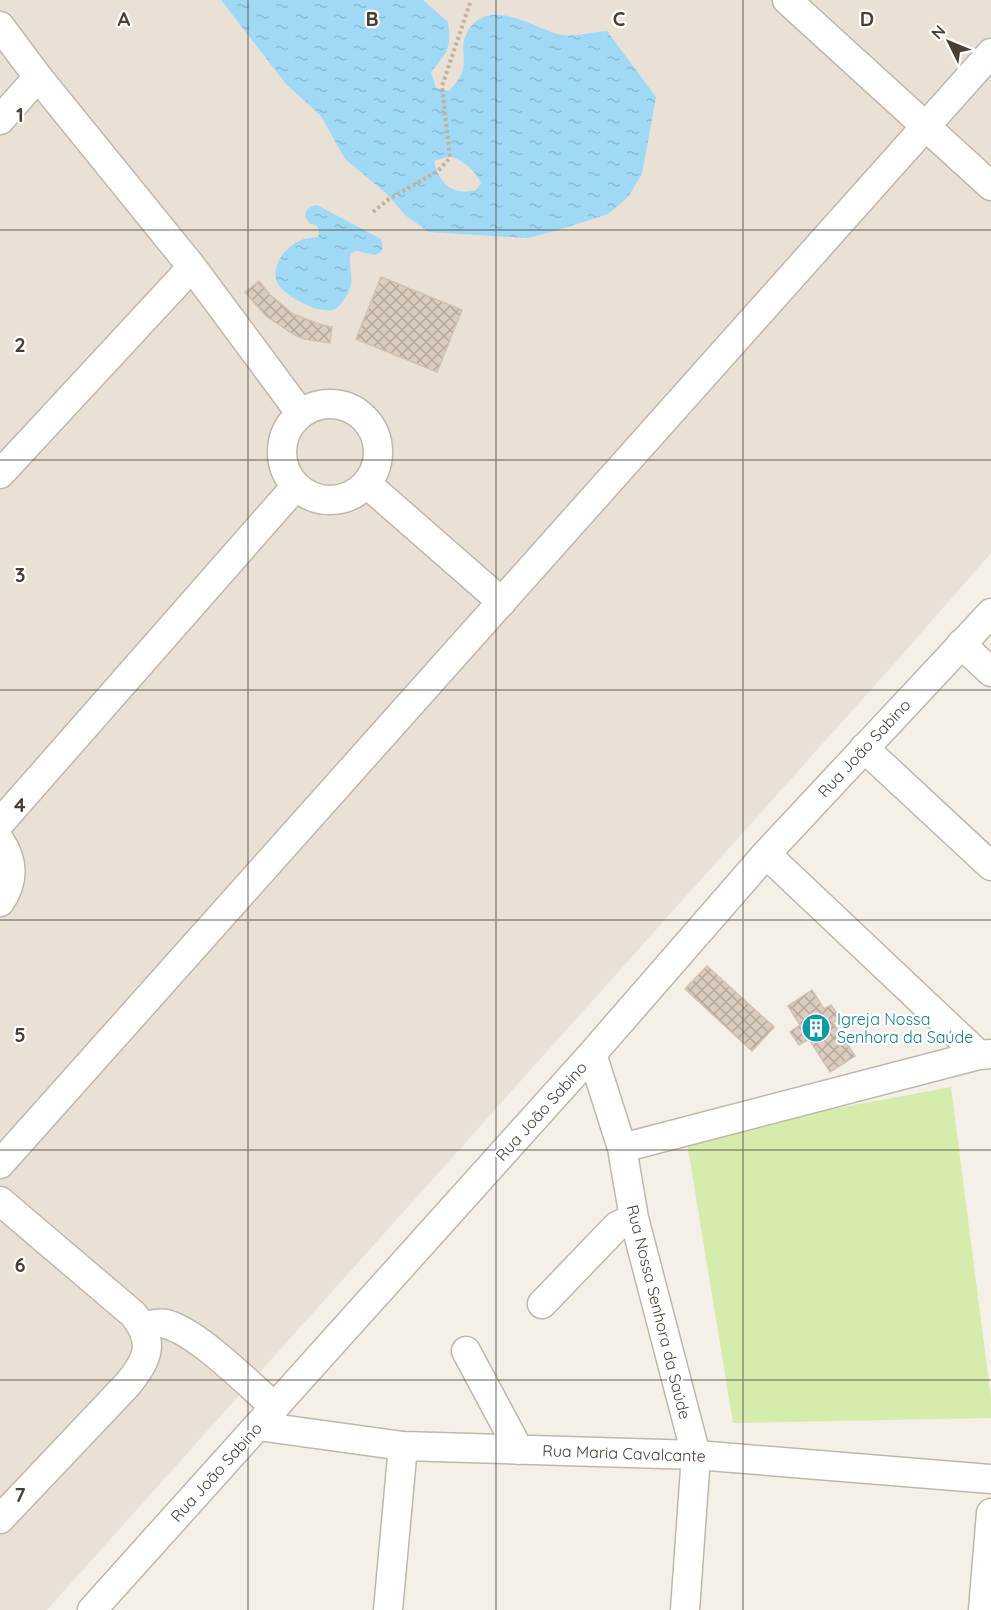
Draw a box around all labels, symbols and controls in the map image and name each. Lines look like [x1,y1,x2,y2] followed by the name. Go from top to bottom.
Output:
[118,6,131,31] text: A
[365,6,379,31] text: B
[613,6,626,31] text: C
[860,6,874,31] text: D
[919,12,979,72] north arrow
[927,21,949,43] text: N
[16,102,24,127] text: 1
[14,332,26,357] text: 2
[15,562,25,587] text: 3
[813,695,915,801] street label: Rua João Sabino
[14,792,26,817] text: 4
[837,1009,973,1047] place label: Igreja Nossa Senhora da Saúde
[800,1012,832,1044] building icon: Igreja Nossa Senhora da Saúde
[14,1022,26,1047] text: 5
[491,1057,591,1165] street label: Rua João Sabino
[623,1203,695,1421] street label: Rua Nossa Senhora da Saúde
[14,1252,26,1277] text: 6
[166,1418,266,1526] street label: Rua João Sabino
[542,1440,706,1466] street label: Rua Maria Cavalcante
[15,1482,26,1507] text: 7

